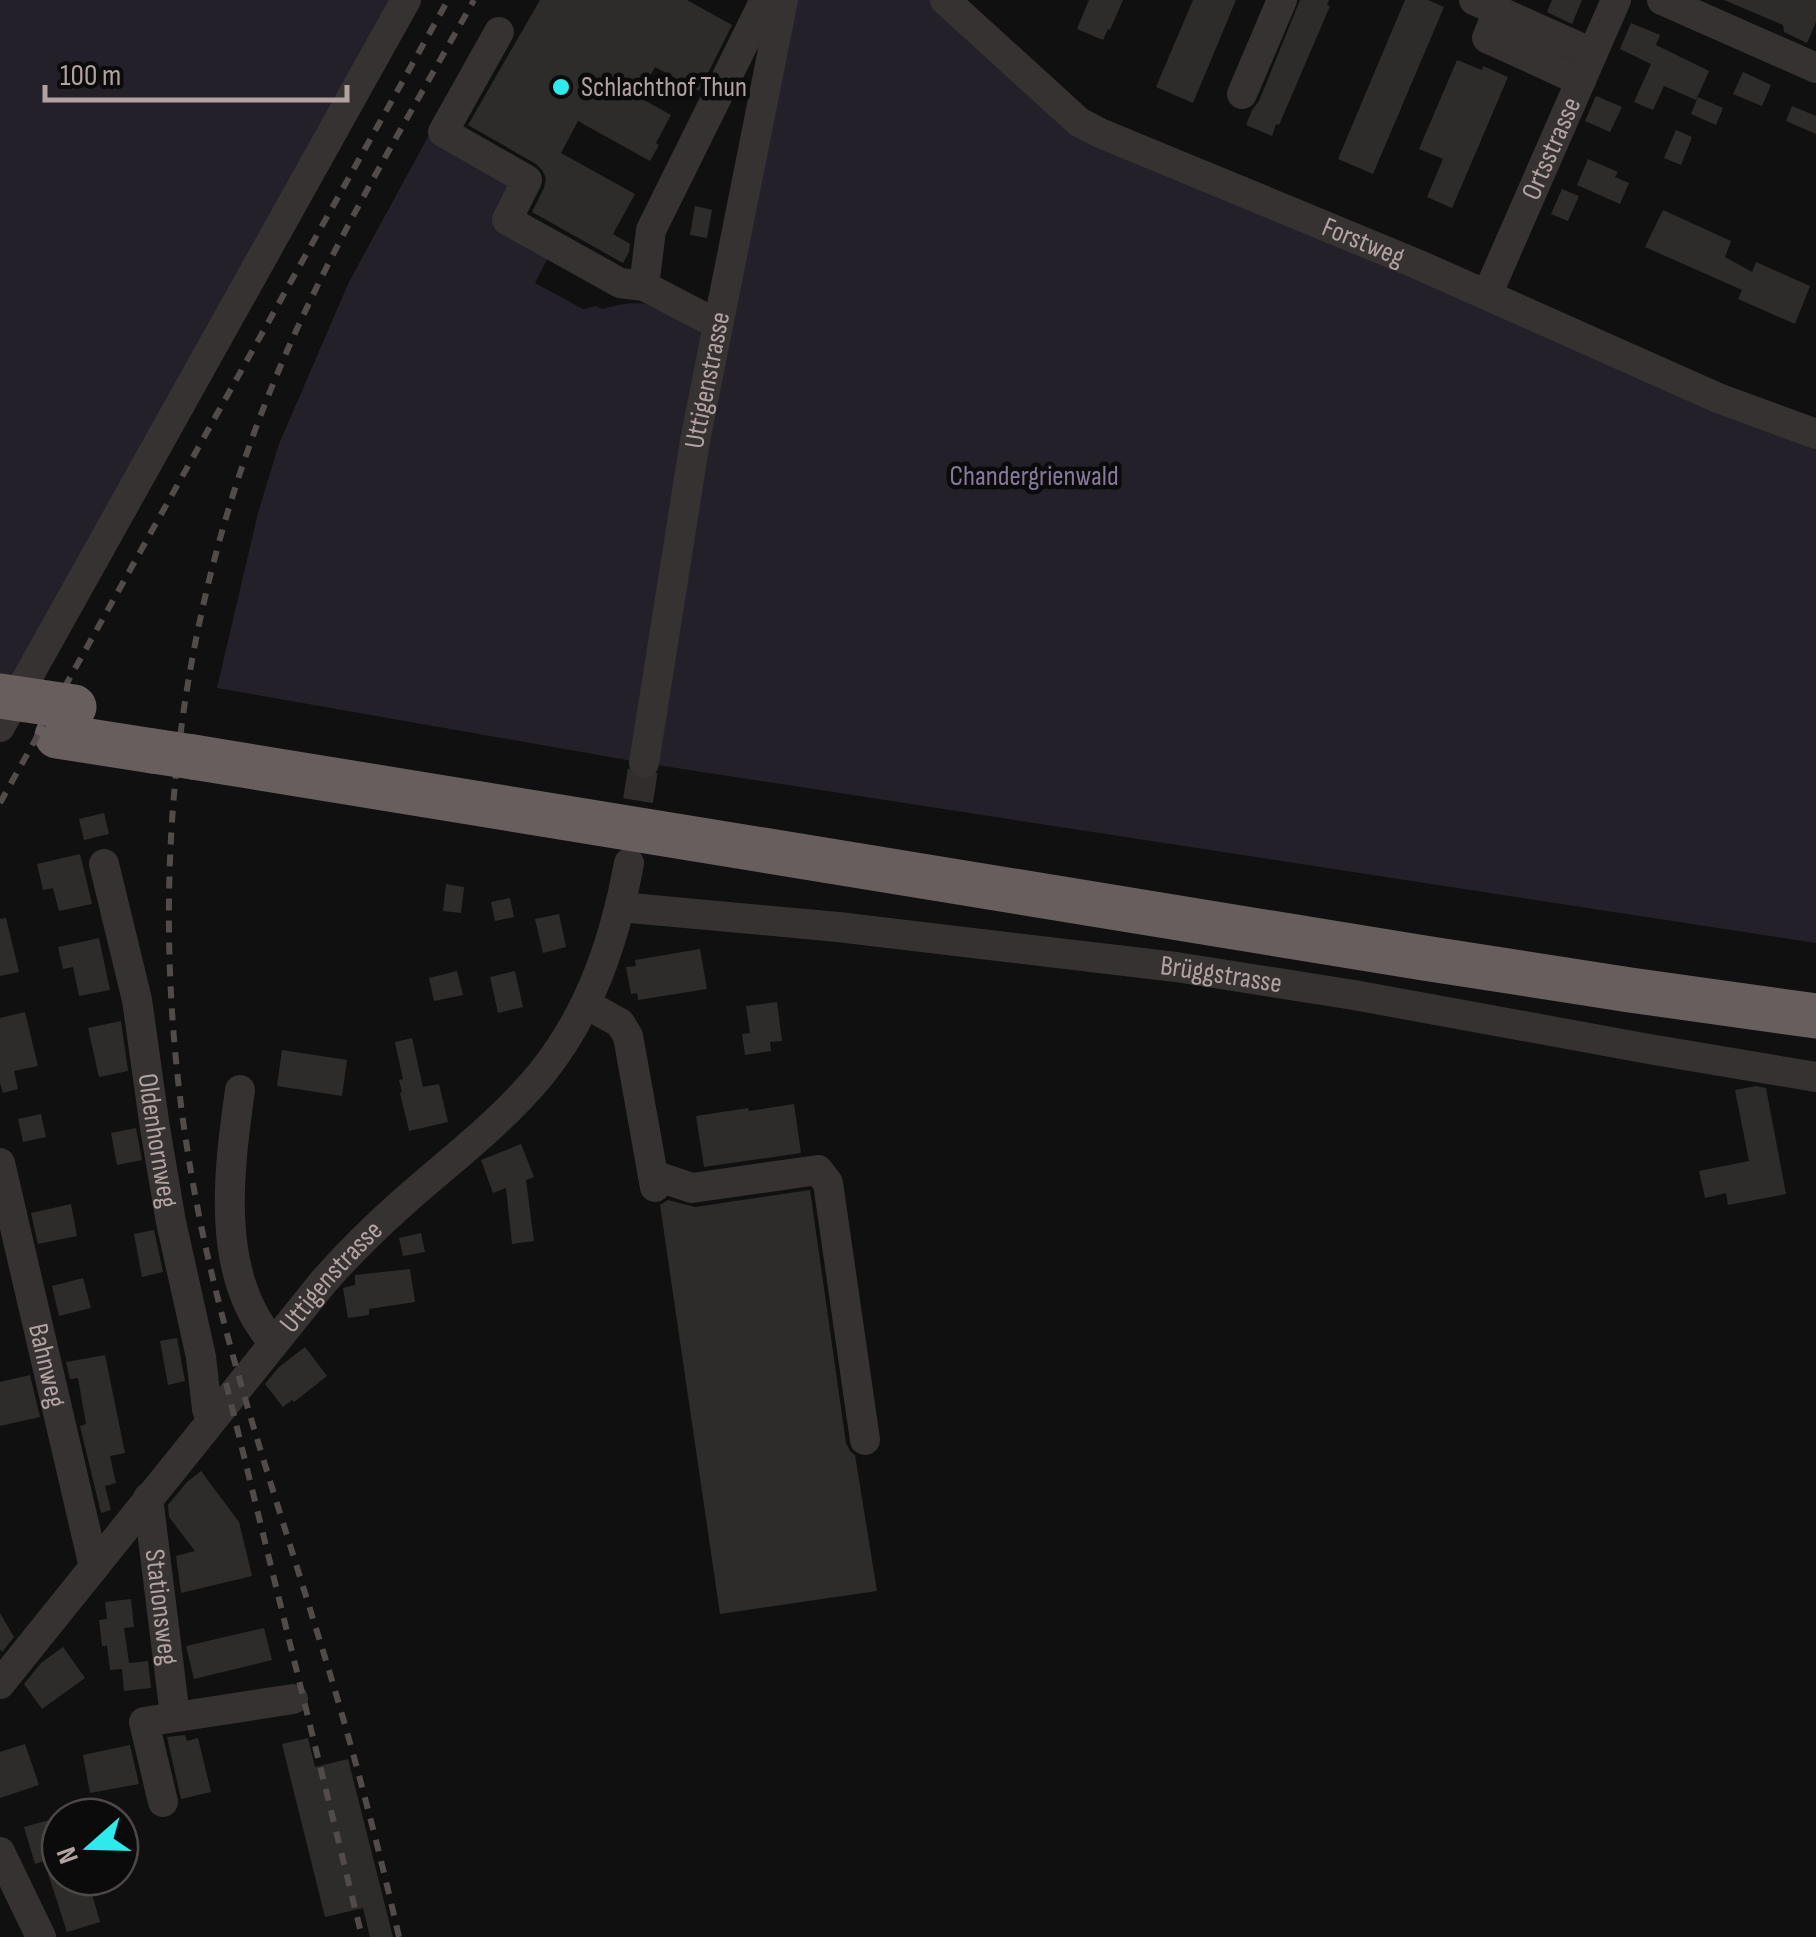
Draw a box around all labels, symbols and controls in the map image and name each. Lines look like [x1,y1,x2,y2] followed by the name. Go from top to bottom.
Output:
[45,40,348,102] scale bar
[60,58,121,94] text: 100 m
[581,71,747,104] place label: Schlachthof Thun
[550,76,572,98] marker: Schlachthof Thun
[1514,92,1588,205] street label: Ortsstrasse
[1317,210,1410,274] street label: Forstweg
[678,309,737,451] street label: Uttigenstrasse
[949,460,1119,493] park label: Chandergrienwald
[1159,949,1284,1000] street label: Brüggstrasse
[131,1071,185,1210] street label: Oldenhornweg
[273,1214,389,1339] street label: Uttigenstrasse
[21,1320,73,1411] street label: Bahnweg
[138,1547,185,1667] street label: Stationsweg
[40,1797,140,1897] north arrow
[50,1842,86,1868] text: N

